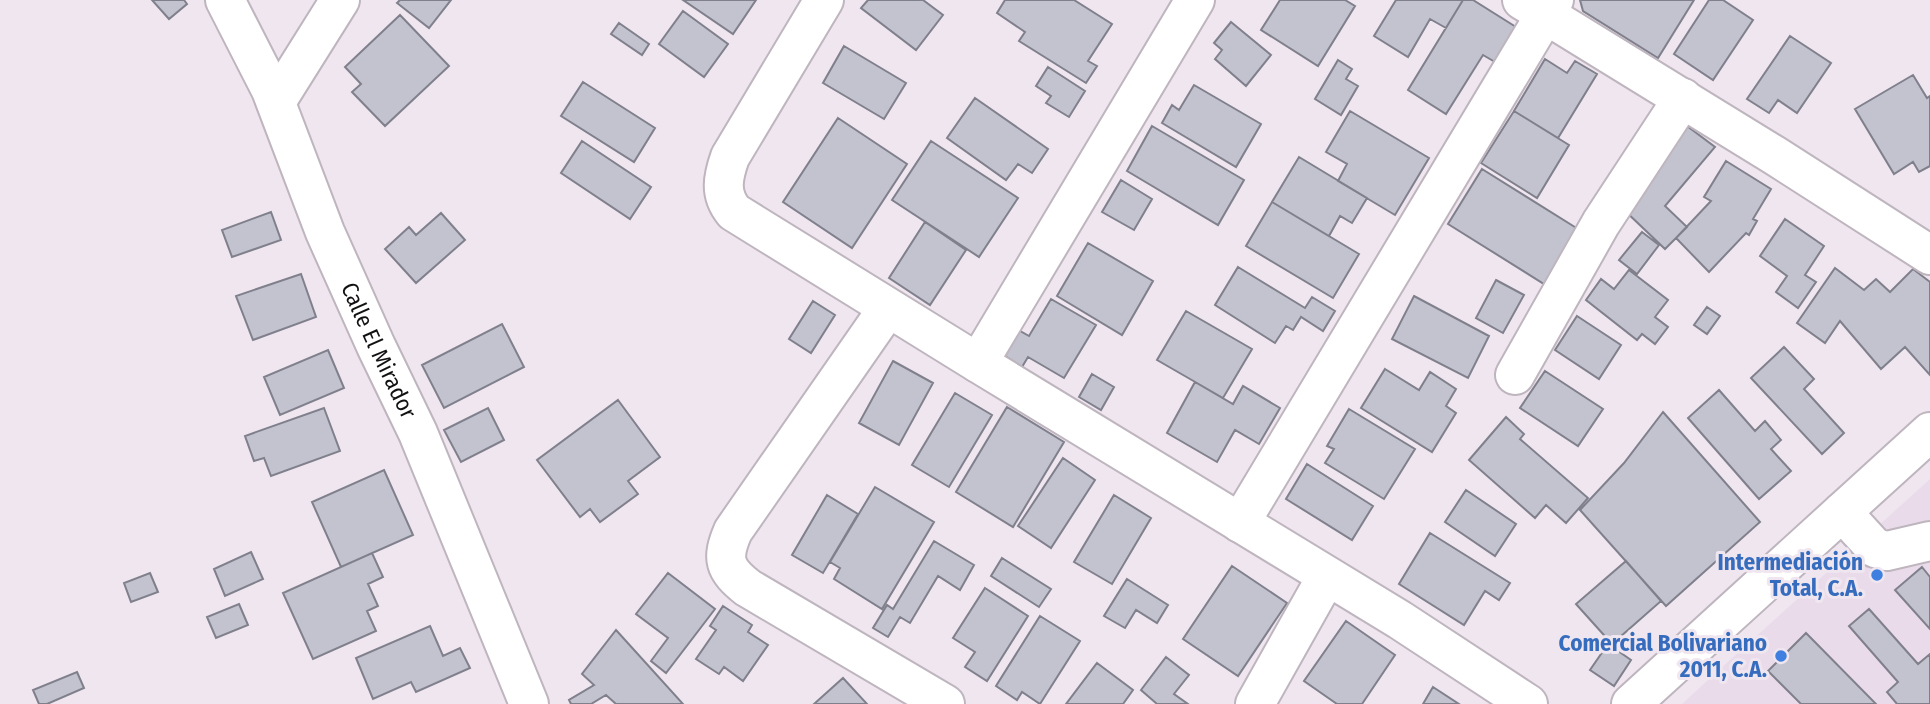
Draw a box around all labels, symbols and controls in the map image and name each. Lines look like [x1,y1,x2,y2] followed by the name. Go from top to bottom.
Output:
[335,278,423,423] street label: Calle El Mirador
[1718,548,1863,602] place label: Intermediación Total, C.A.
[1869,567,1885,583] marker: Intermediación Total, C.A.
[1559,629,1767,683] place label: Comercial Bolivariano 2011, C.A.
[1773,648,1789,664] marker: Comercial Bolivariano 2011, C.A.

